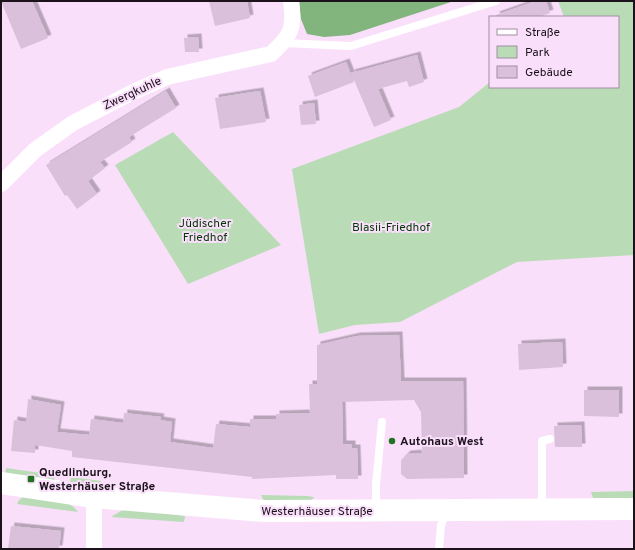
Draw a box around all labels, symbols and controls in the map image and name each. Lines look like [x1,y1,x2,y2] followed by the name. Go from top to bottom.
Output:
[489,16,619,88] legend
[525,25,560,41] text: Straße
[525,45,550,61] text: Park
[525,65,573,81] text: Gebäude
[101,73,164,114] street label: Zwergkuhle
[179,216,232,246] park label: Jüdischer Friedhof
[352,220,430,236] park label: Blasii-Friedhof
[400,434,484,450] place label: Autohaus West
[387,436,397,446] marker: Autohaus West
[39,465,156,495] place label: Quedlinburg, Westerhäuser Straße
[26,474,36,484] marker: Quedlinburg, Westerhäuser Straße
[261,504,373,520] street label: Westerhäuser Straße

